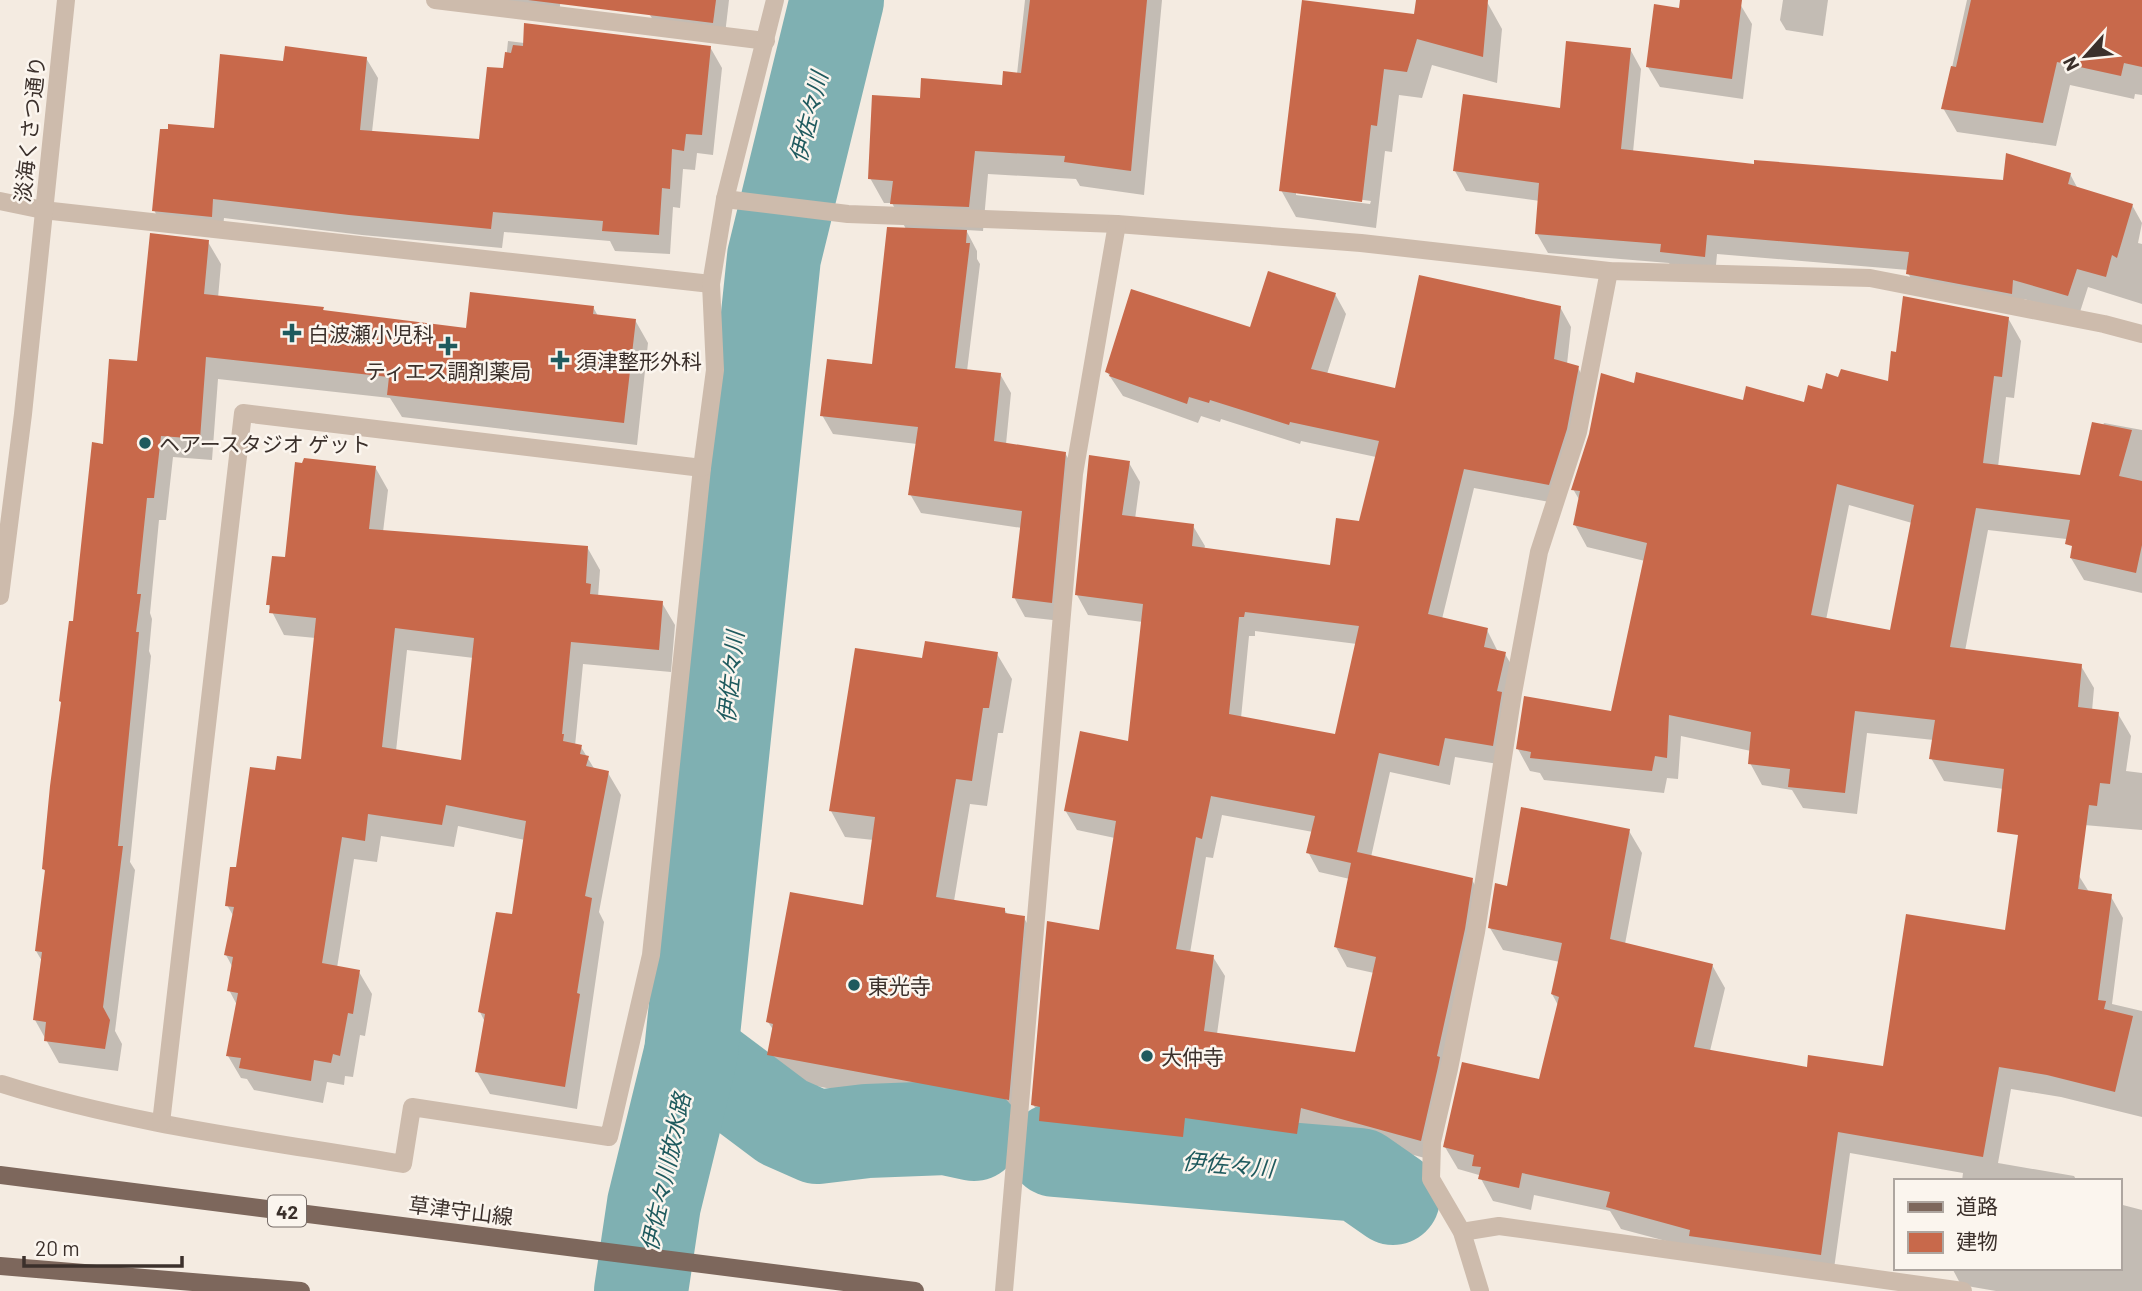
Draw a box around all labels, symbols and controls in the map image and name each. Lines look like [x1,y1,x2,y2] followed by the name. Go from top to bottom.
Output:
[2051,21,2121,91] north arrow
[2057,53,2084,75] text: N
[9,55,49,203] street label: 淡海くさつ通り
[783,66,833,165] water label: 伊佐々川
[308,321,434,346] place label: 白波瀬小児科
[282,323,302,343] marker: 白波瀬小児科
[440,338,456,354] marker: ティエス調剤薬局
[576,348,702,373] place label: 須津整形外科
[550,350,570,370] marker: 須津整形外科
[365,358,531,383] place label: ティエス調剤薬局
[159,431,371,456] place label: ヘアースタジオ ゲット
[137,435,153,451] marker: ヘアースタジオ ゲット
[711,627,749,724] water label: 伊佐々川
[868,973,931,998] place label: 東光寺
[846,977,862,993] marker: 東光寺
[1161,1044,1224,1069] place label: 大仲寺
[1139,1048,1155,1064] marker: 大仲寺
[635,1088,696,1254] water label: 伊佐々川放水路
[1181,1146,1278,1182] water label: 伊佐々川
[1894,1179,2121,1270] legend
[407,1191,515,1229] street label: 草津守山線
[1956,1193,1998,1218] text: 道路
[268,1196,306,1226] road number: 42
[24,1224,182,1268] scale bar
[1956,1228,1998,1253] text: 建物
[35,1235,80,1260] text: 20 m

